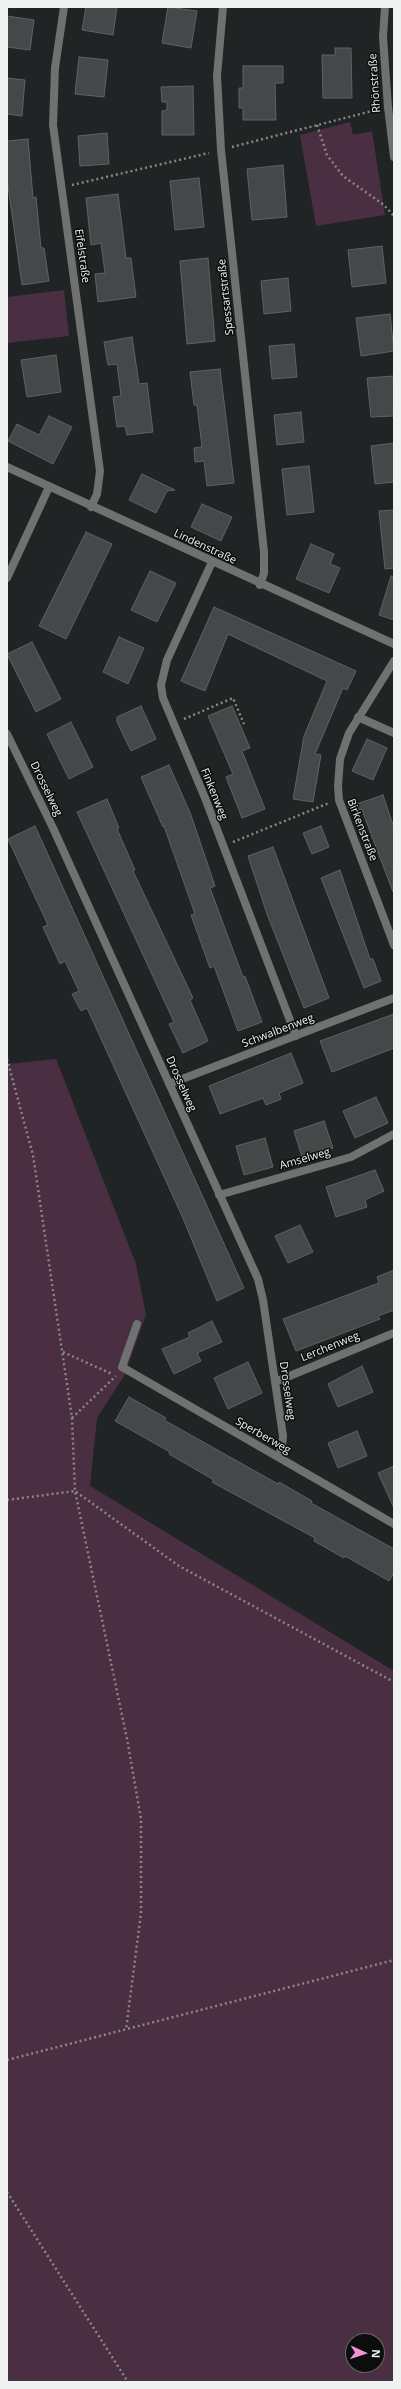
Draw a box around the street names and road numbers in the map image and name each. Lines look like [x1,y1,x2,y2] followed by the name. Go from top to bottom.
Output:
[366,53,384,113] street label: Rhönstraße
[72,228,92,284] street label: Eifelstraße
[215,258,237,336] street label: Spessartstraße
[172,527,238,567] street label: Lindenstraße
[27,759,65,819] street label: Drosselweg
[198,766,230,822] street label: Finkenweg
[344,797,380,863] street label: Birkenstraße
[240,1011,316,1051] street label: Schwalbenweg
[163,1054,199,1114] street label: Drosselweg
[278,1145,332,1173] street label: Amselweg
[299,1329,361,1365] street label: Lerchenweg
[276,1361,298,1421] street label: Drosselweg
[233,1415,293,1457] street label: Sperberweg

